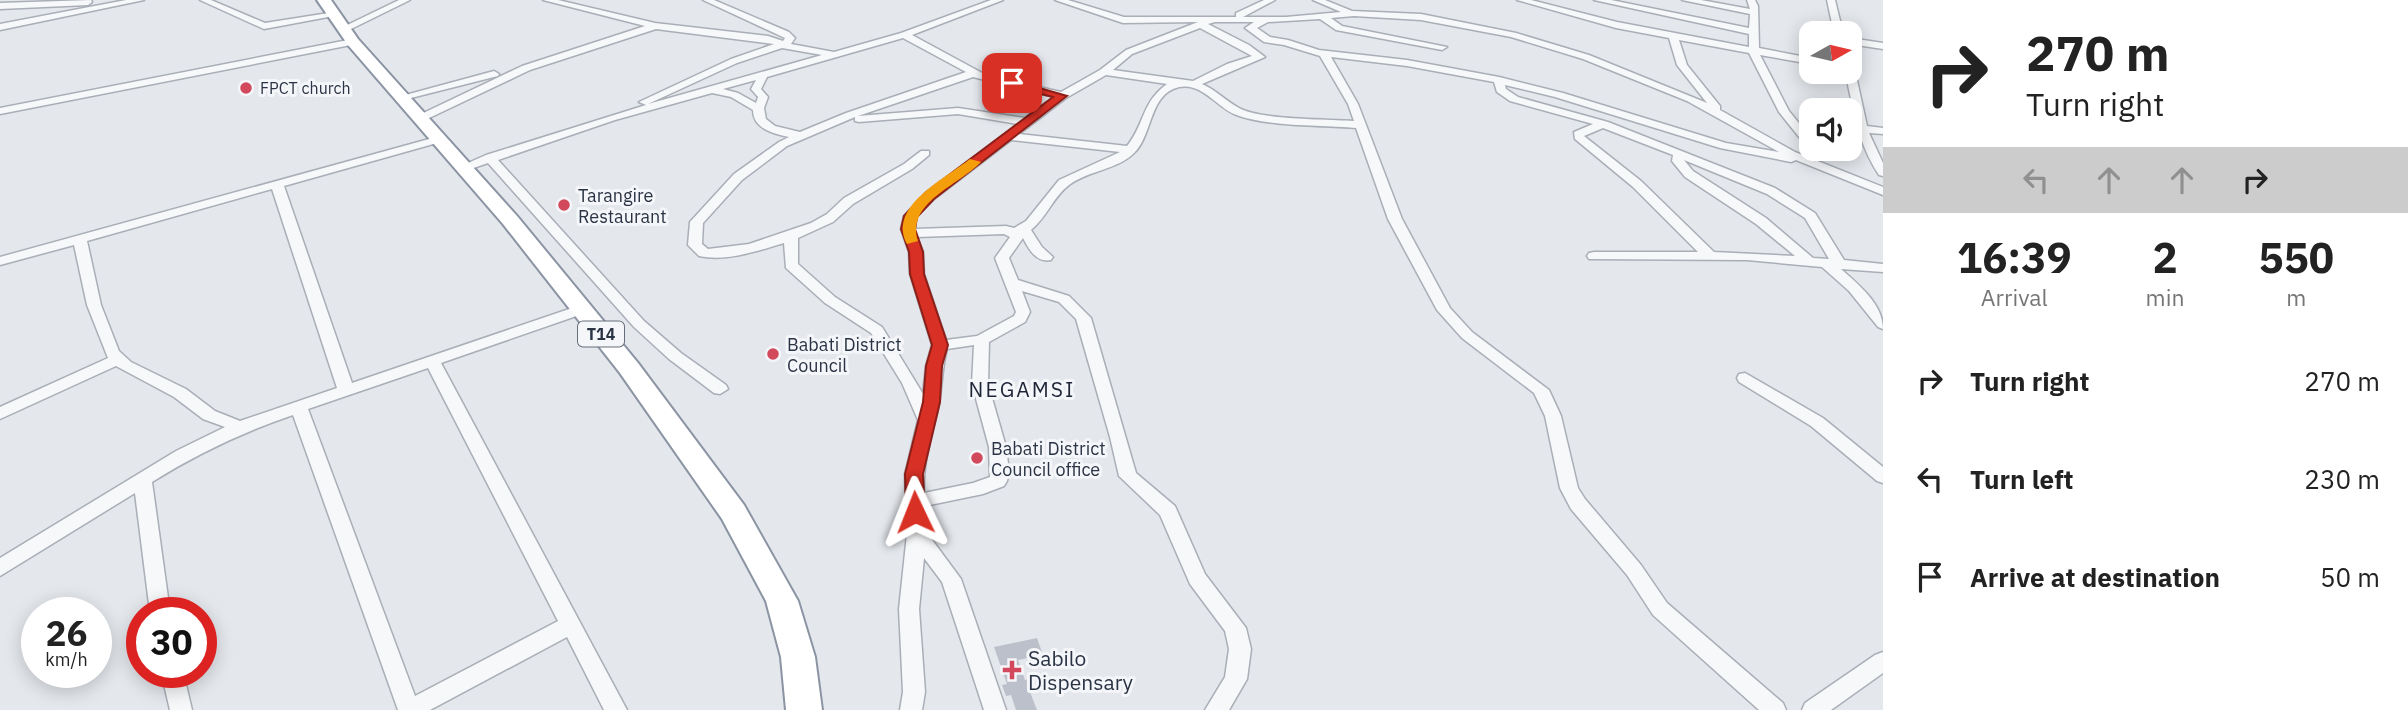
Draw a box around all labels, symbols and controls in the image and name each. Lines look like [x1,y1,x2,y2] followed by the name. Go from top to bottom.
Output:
[1799,21,1862,84] north arrow
[1799,21,1862,161] map controls
[2026,21,2170,84] text: 270 m
[1911,28,2002,119] icon: right
[982,53,1042,113] pin
[993,64,1031,102] icon: arrive
[260,78,351,98] place label: FPCT church
[238,80,254,96] marker: FPCT church
[2026,83,2164,125] text: Turn right
[1799,98,1862,161] button: sound
[2017,161,2055,199] icon: left
[2090,161,2128,199] icon: ahead
[2163,161,2201,199] icon: ahead
[2236,161,2274,199] icon: right
[578,184,667,228] place label: Tarangire Restaurant
[556,197,572,213] marker: Tarangire Restaurant
[1957,230,2072,285] text: 16:39
[2152,230,2178,285] text: 2
[2258,230,2334,285] text: 550
[1981,282,2048,312] text: Arrival
[2146,282,2184,312] text: min
[2286,282,2306,312] text: m
[578,322,624,346] road number: T14
[787,333,902,377] place label: Babati District Council
[765,346,781,362] marker: Babati District Council
[1911,362,1949,400] icon: right
[1970,364,2089,398] text: Turn right
[2304,364,2380,398] text: 270 m
[969,375,1075,403] district label: NEGAMSI
[991,437,1106,481] place label: Babati District Council office
[969,450,985,466] marker: Babati District Council office
[1911,460,1949,498] icon: left
[1970,462,2073,496] text: Turn left
[2304,462,2380,496] text: 230 m
[878,475,952,549] position arrow
[1911,558,1949,596] icon: arrive
[1970,560,2220,594] text: Arrive at destination
[2320,560,2380,594] text: 50 m
[126,597,217,688] speed limit sign: 30
[45,610,88,656] text: 26
[1028,644,1134,696] place label: Sabilo Dispensary
[45,648,88,671] text: km/h
[1002,660,1022,680] marker: Sabilo Dispensary

